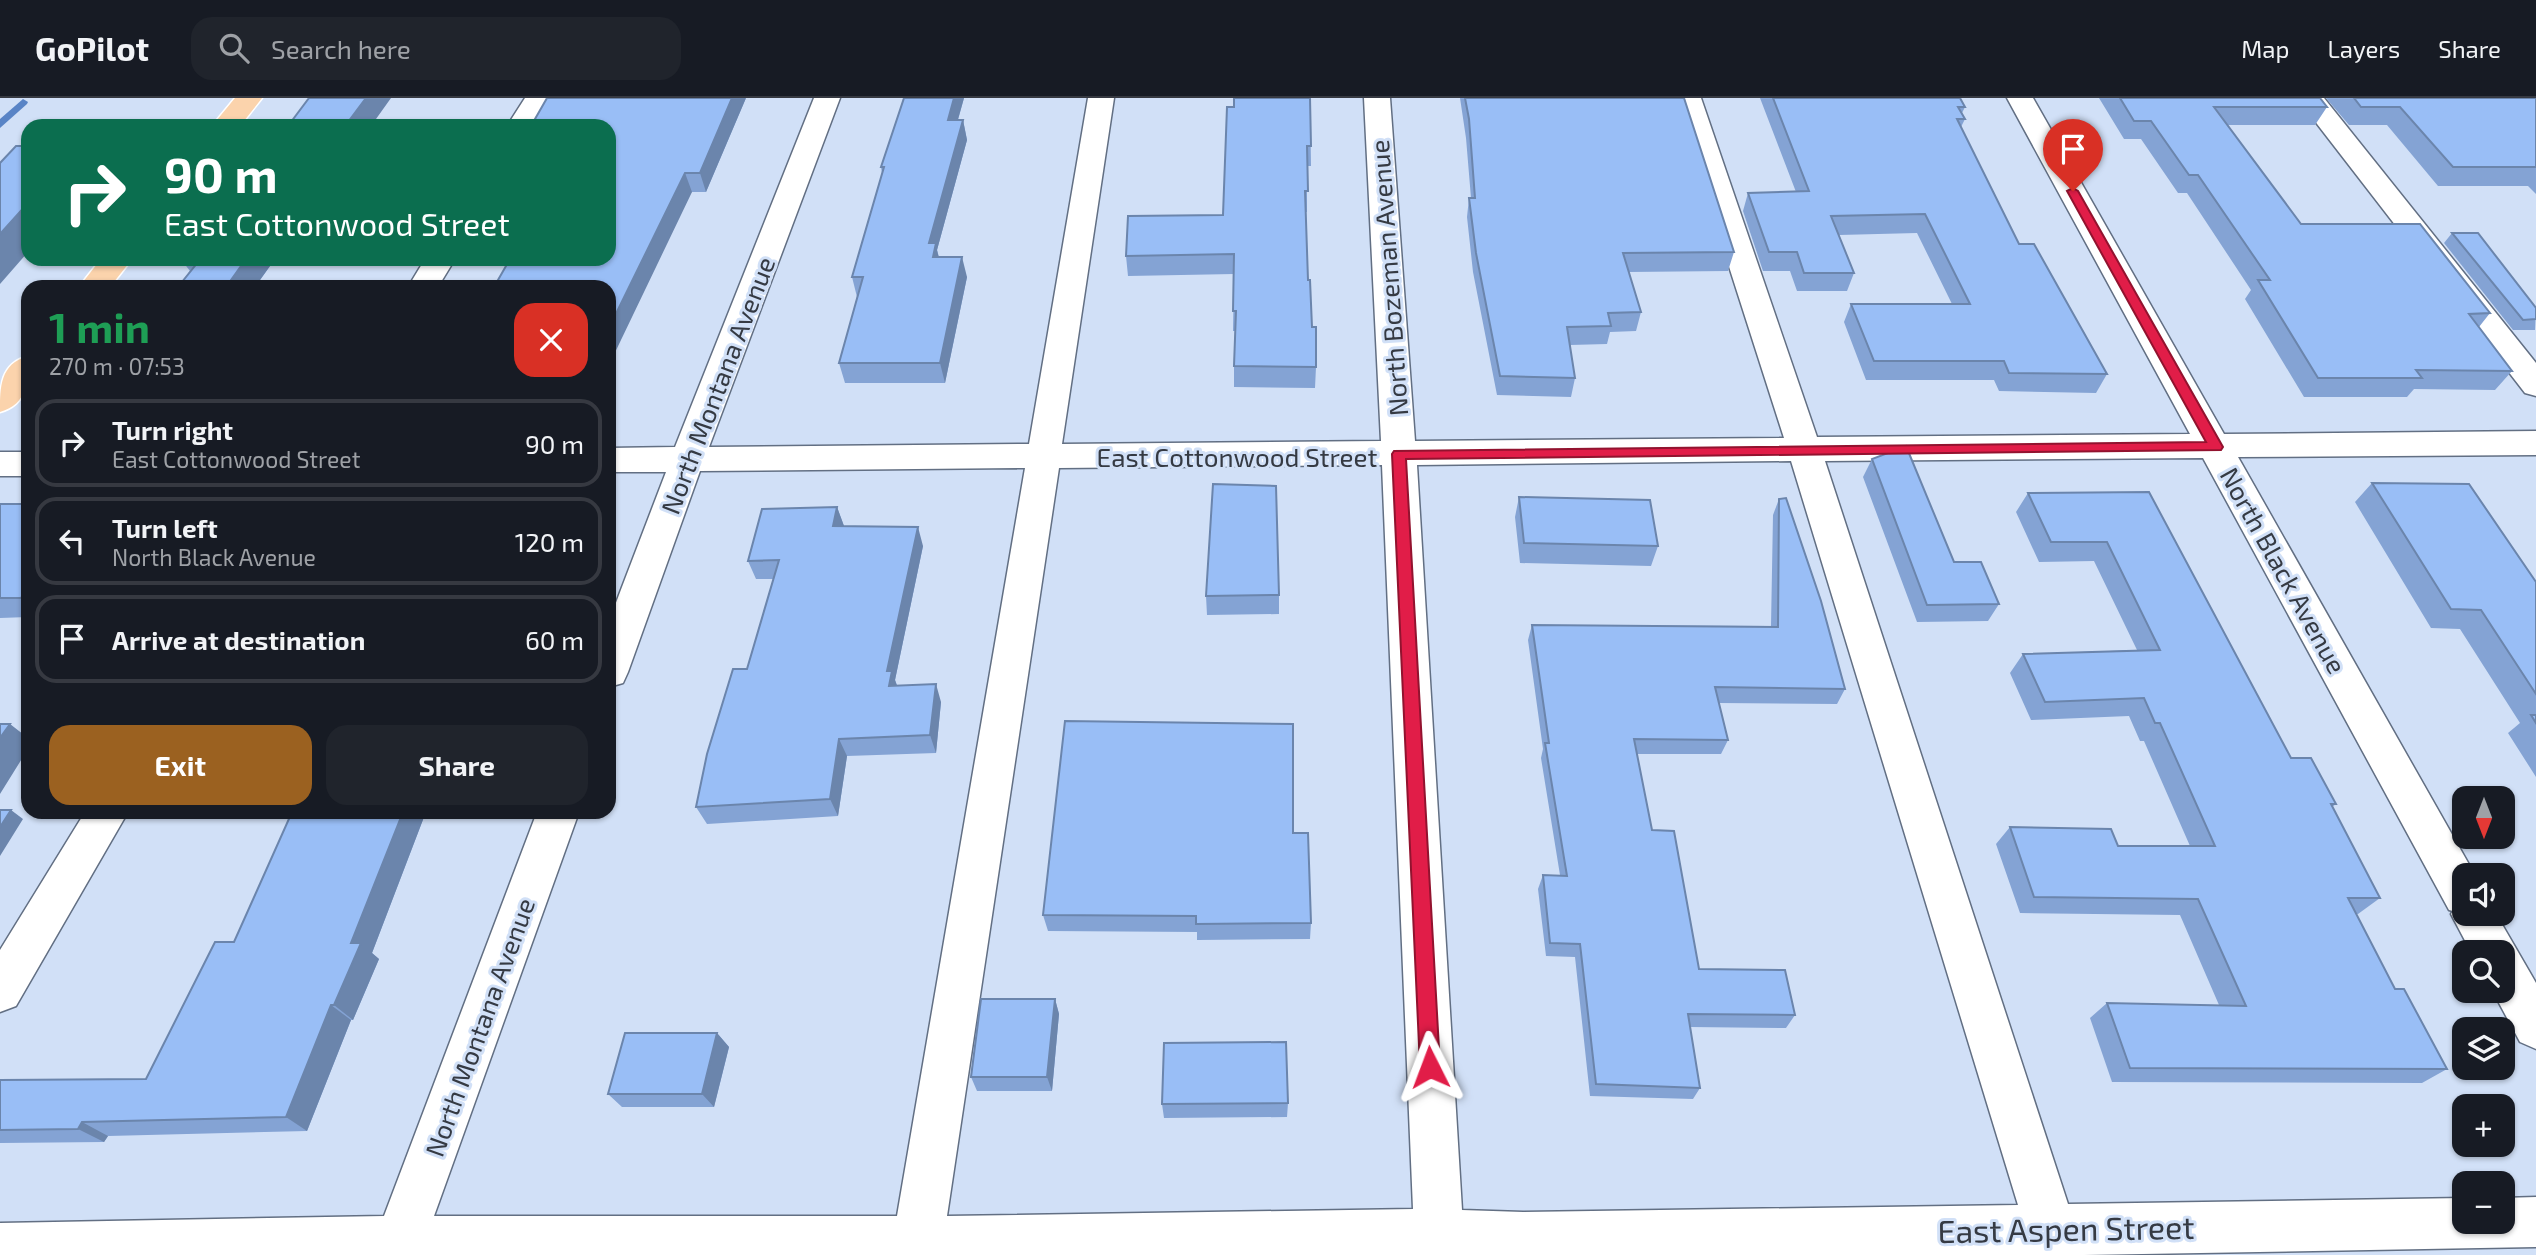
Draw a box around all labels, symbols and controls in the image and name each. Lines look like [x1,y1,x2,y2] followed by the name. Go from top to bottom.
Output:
[191,17,681,80] search box
[35,28,149,68] text: GoPilot
[215,29,253,67] icon: search
[271,33,411,64] text: Search here
[2241,34,2289,63] text: Map
[2327,34,2400,63] text: Layers
[2438,34,2501,63] text: Share
[2043,119,2103,191] pin
[2054,130,2092,168] icon: arrive
[1363,139,1413,417] street label: North Bozeman Avenue
[164,144,278,203] text: 90 m
[49,147,140,238] icon: right
[164,204,510,242] text: East Cottonwood Street
[654,252,780,518] street label: North Montana Avenue
[49,301,150,351] text: 1 min
[514,303,588,377] button: close
[49,352,185,380] text: 270 m · 07:53
[112,414,233,445] text: Turn right
[53,424,91,462] icon: right
[525,428,584,459] text: 90 m
[1097,441,1378,472] street label: East Cottonwood Street
[112,445,360,473] text: East Cottonwood Street
[2215,462,2353,678] street label: North Black Avenue
[112,512,218,543] text: Turn left
[53,522,91,560] icon: left
[515,526,584,557] text: 120 m
[112,543,316,571] text: North Black Avenue
[53,620,91,658] icon: arrive
[112,624,365,655] text: Arrive at destination
[525,624,584,655] text: 60 m
[49,725,312,805] button: Exit
[326,725,588,805] button: Share
[2452,786,2515,849] north arrow
[2452,786,2515,1234] map controls
[2452,863,2515,926] button: sound
[418,893,540,1161] street label: North Montana Avenue
[2452,940,2515,1003] button: search
[2452,1017,2515,1080] button: layers
[1393,1030,1467,1104] position arrow
[2452,1094,2515,1157] button: +
[2452,1171,2515,1234] button: −
[1937,1207,2195,1249] street label: East Aspen Street

